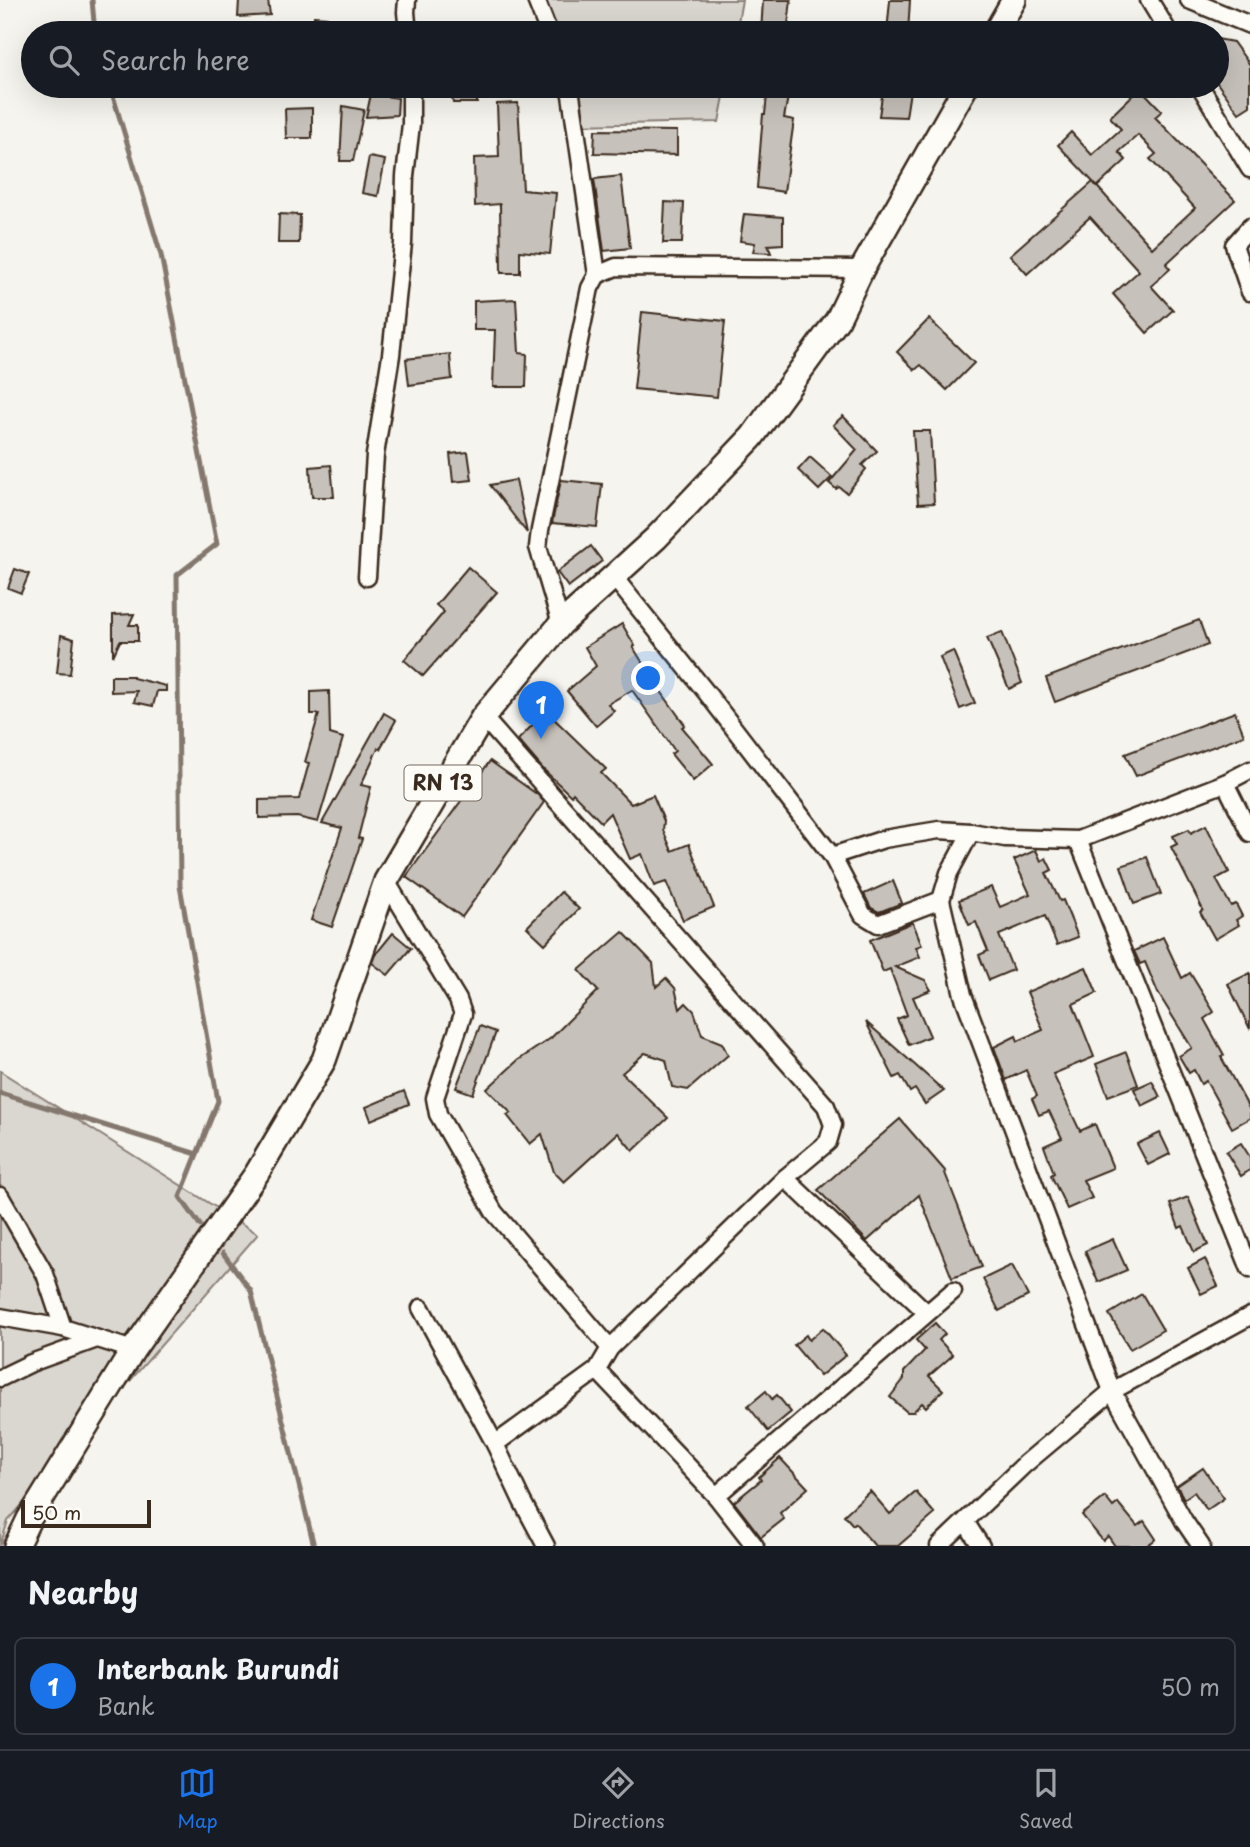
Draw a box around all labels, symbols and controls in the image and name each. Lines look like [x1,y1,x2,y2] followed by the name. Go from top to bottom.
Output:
[21,21,1229,98] search box
[101,40,250,79] text: Search here
[45,41,83,79] icon: search
[631,661,665,695] your location
[518,681,564,739] pin: 1
[404,766,481,800] road number: RN 13
[21,1497,150,1529] scale bar
[32,1498,81,1526] text: 50 m
[28,1569,138,1614] text: Nearby
[97,1649,339,1688] text: Interbank Burundi
[48,1669,59,1704] text: 1
[1160,1669,1220,1704] text: 50 m
[97,1688,155,1723] text: Bank
[177,1764,218,1834] tab: Map
[572,1764,665,1834] tab: Directions
[1019,1764,1073,1834] tab: Saved

